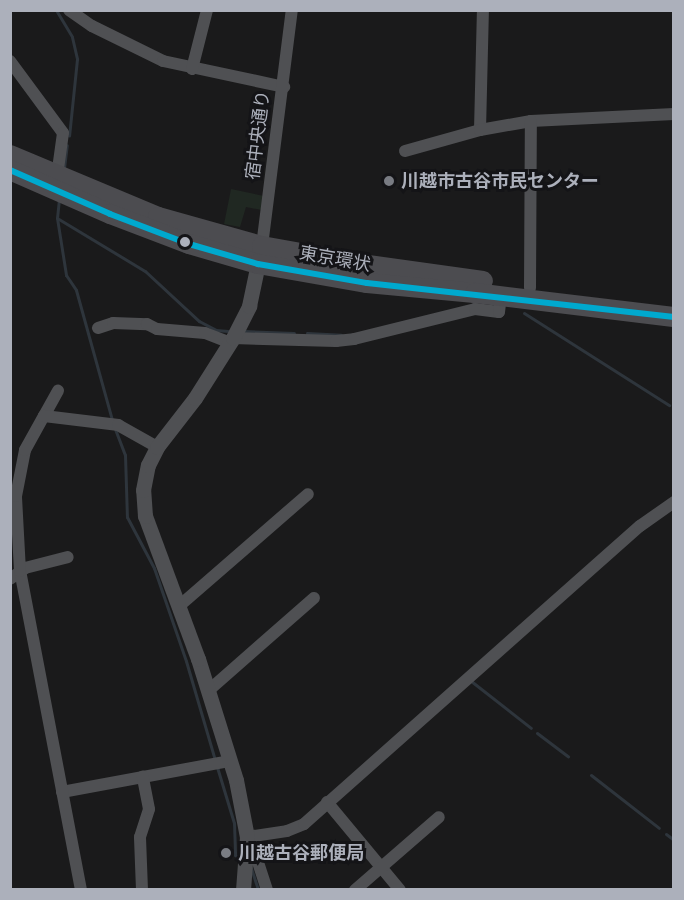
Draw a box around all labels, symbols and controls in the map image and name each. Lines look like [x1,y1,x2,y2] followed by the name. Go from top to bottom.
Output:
[242,89,274,181] street label: 宿中央通り
[401,170,599,192] place label: 川越市古谷市民センター
[382,174,396,188] marker: 川越市古谷市民センター
[179,236,191,248] unlabelled marker
[298,242,372,276] street label: 東京環状
[238,842,364,864] place label: 川越古谷郵便局
[219,846,233,860] marker: 川越古谷郵便局

